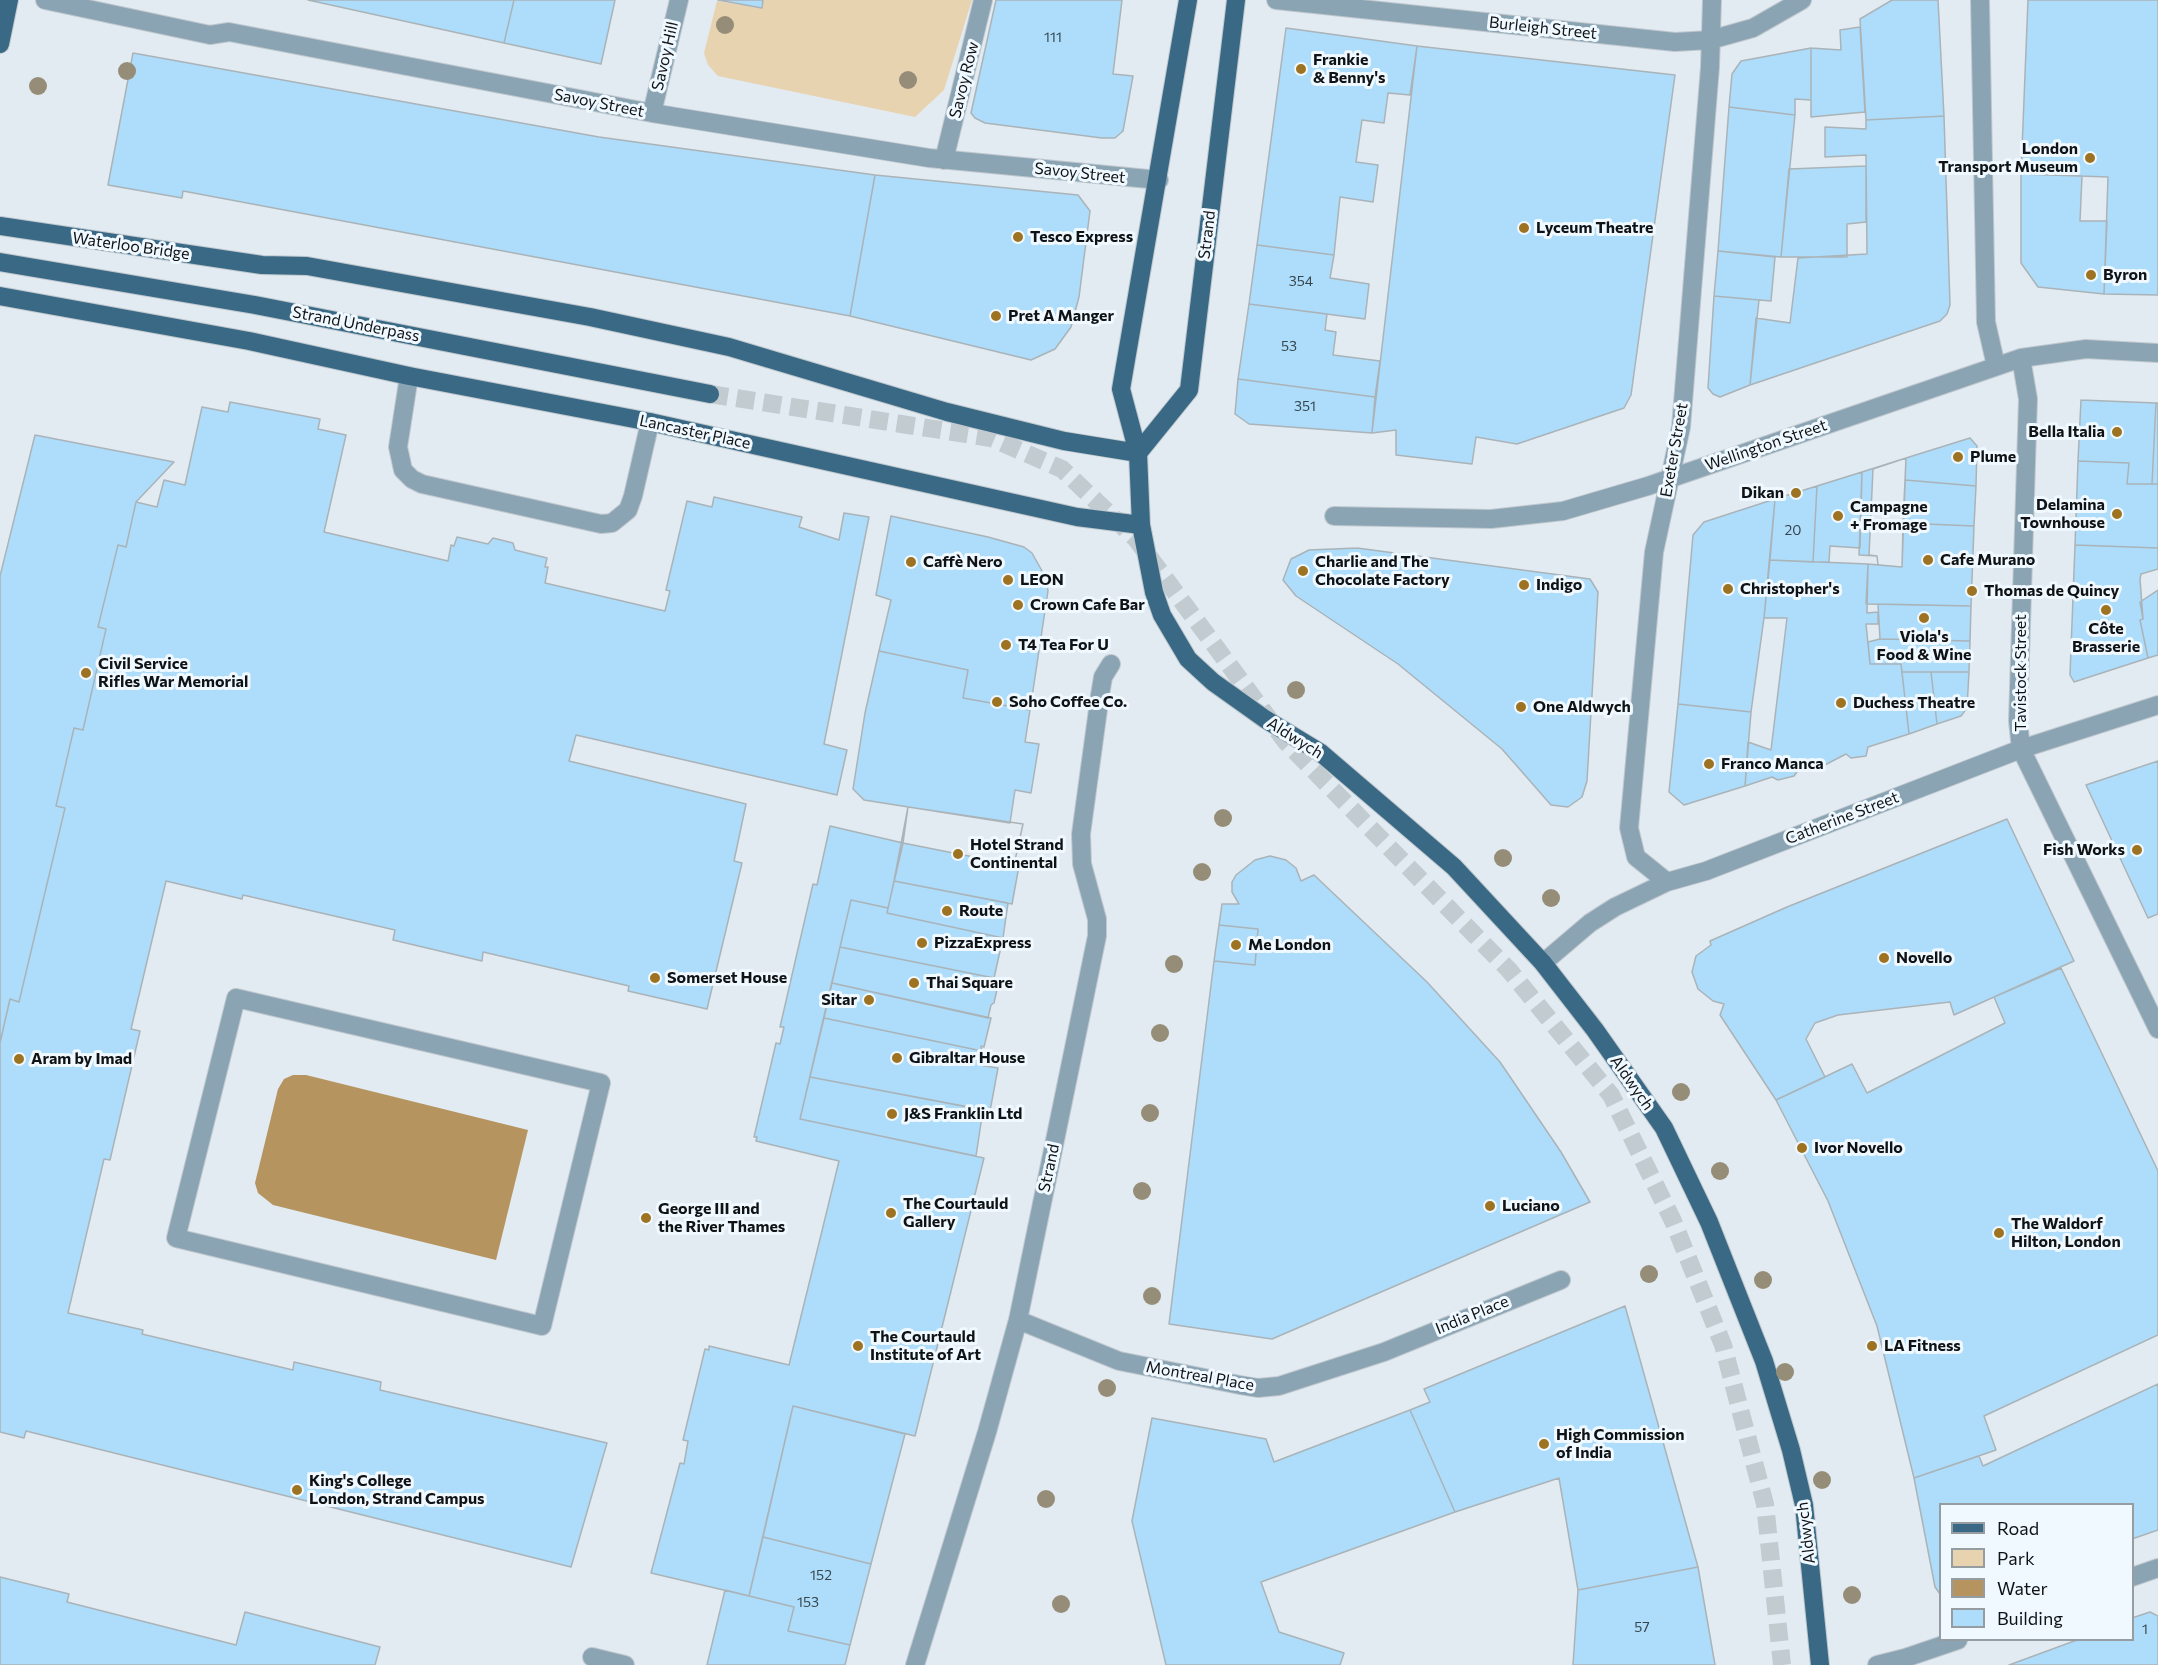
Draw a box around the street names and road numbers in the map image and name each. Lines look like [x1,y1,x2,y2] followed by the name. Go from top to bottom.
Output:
[1488,13,1598,43] street label: Burleigh Street
[648,20,682,92] street label: Savoy Hill
[945,40,983,120] street label: Savoy Row
[552,85,646,121] street label: Savoy Street
[1034,159,1126,187] street label: Savoy Street
[1194,210,1220,260] street label: Strand
[71,228,191,264] street label: Waterloo Bridge
[291,302,421,346] street label: Strand Underpass
[1656,401,1692,499] street label: Exeter Street
[638,411,752,453] street label: Lancaster Place
[1703,415,1829,475] street label: Wellington Street
[2011,614,2031,732] street label: Tavistock Street
[1264,713,1326,763] street label: Aldwych
[1783,788,1901,848] street label: Catherine Street
[1606,1052,1658,1114] street label: Aldwych
[1035,1142,1063,1194] street label: Strand
[1433,1292,1511,1338] street label: India Place
[1144,1357,1256,1395] street label: Montreal Place
[1793,1501,1819,1565] street label: Aldwych

